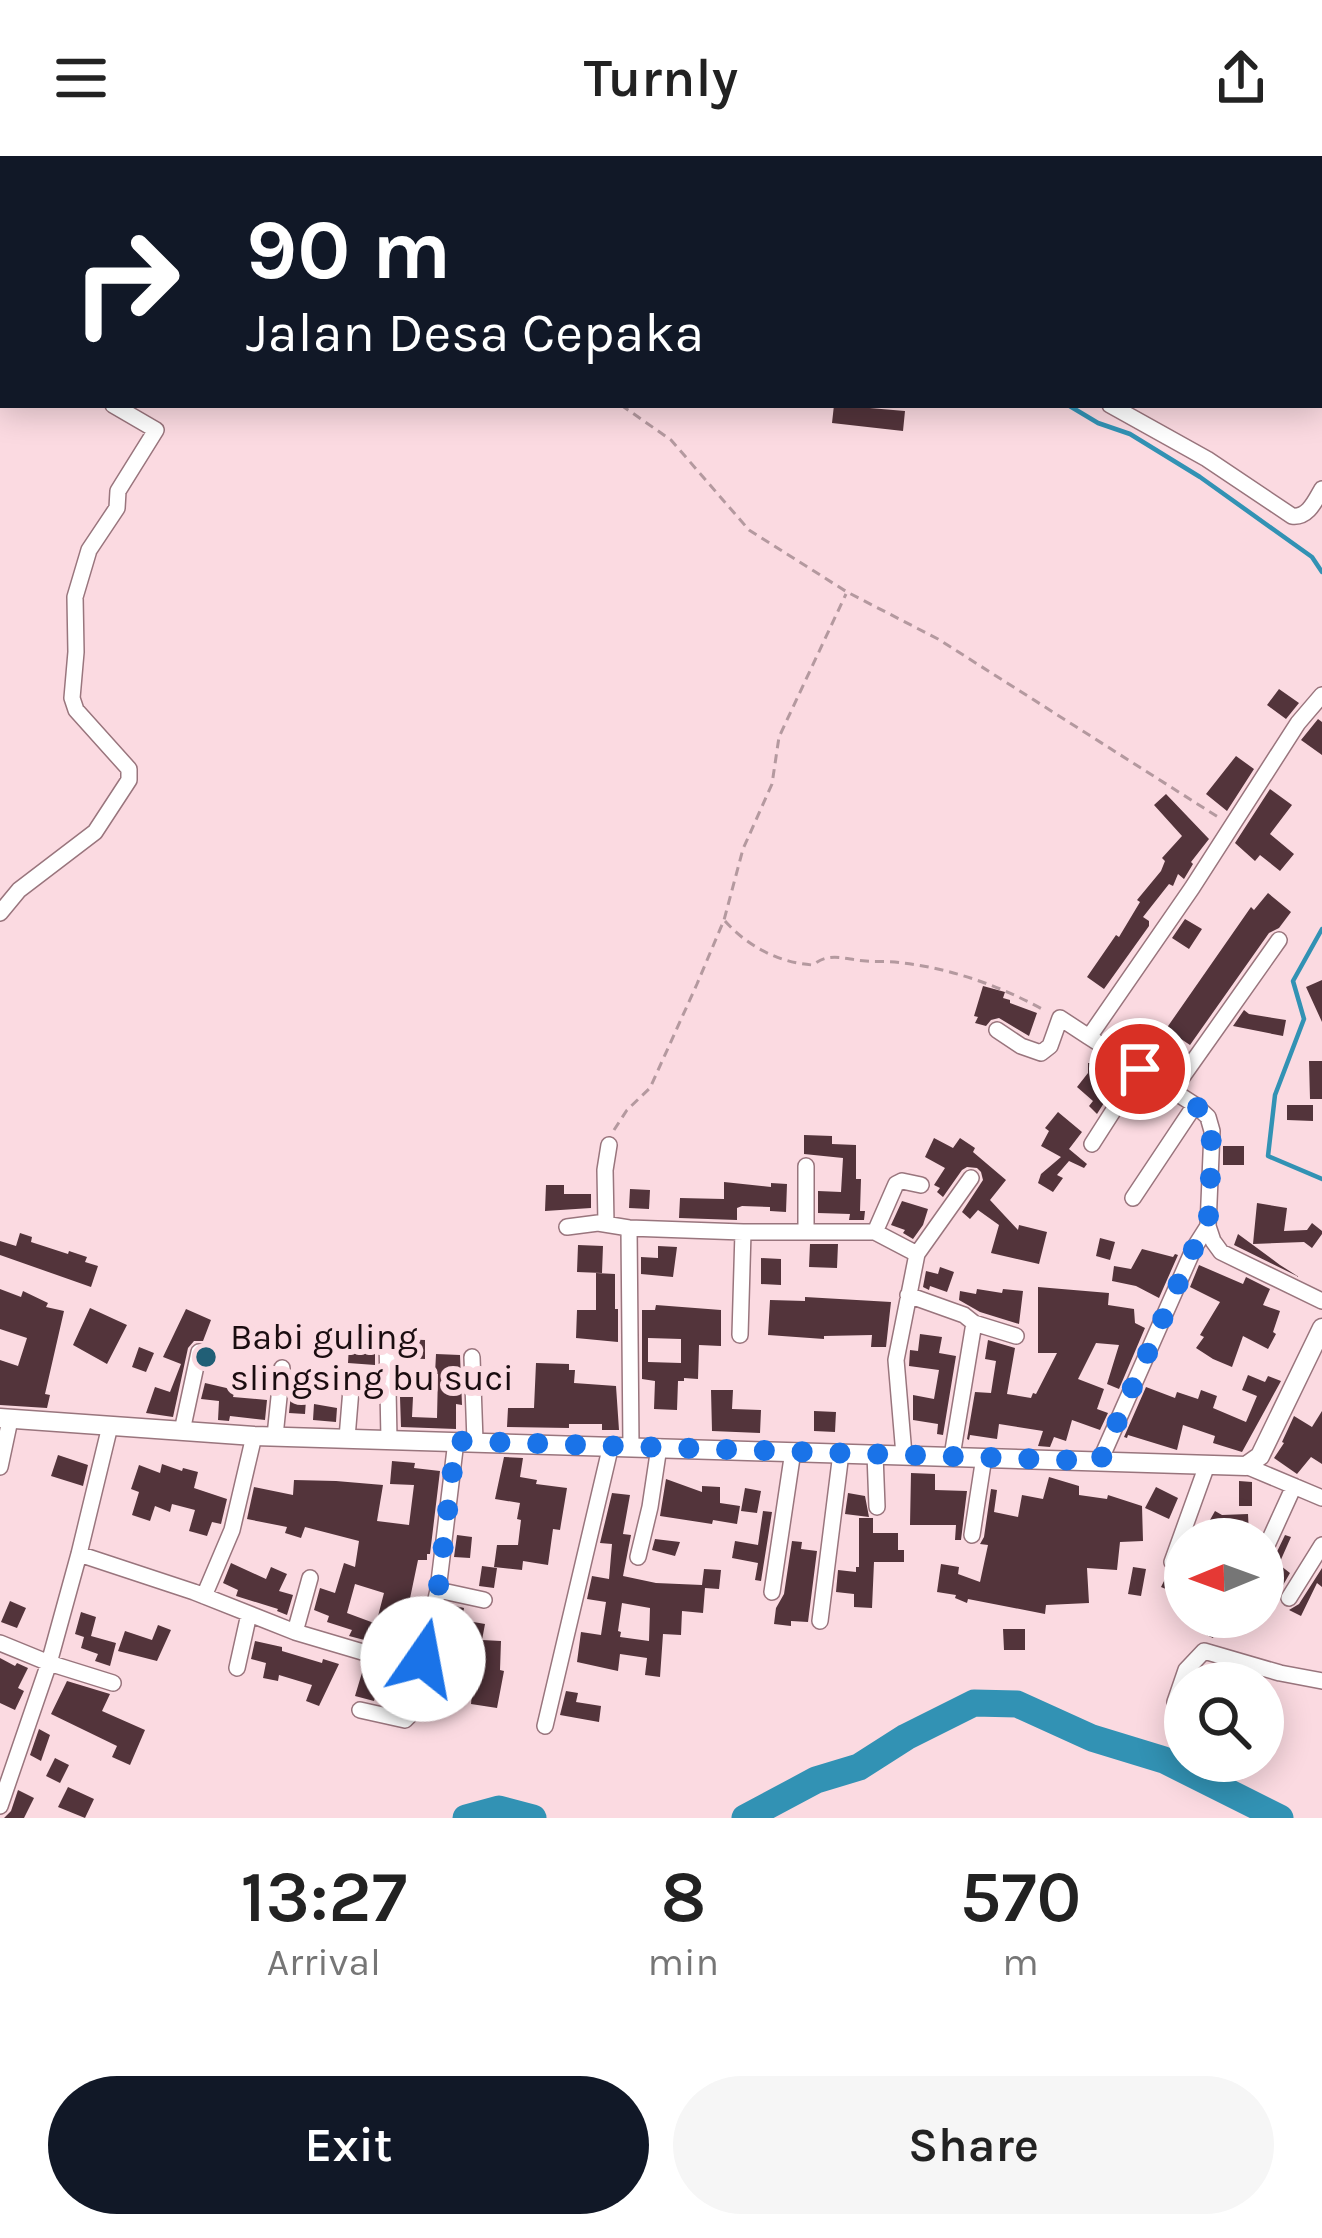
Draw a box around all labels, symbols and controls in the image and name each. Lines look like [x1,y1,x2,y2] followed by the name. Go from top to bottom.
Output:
[48,45,114,111] icon: menu
[1208,45,1274,111] icon: share
[584,46,738,110] text: Turnly
[246,201,451,299] text: 90 m
[48,204,204,360] icon: right
[246,301,704,365] text: Jalan Desa Cepaka
[1089,1018,1191,1120] pin
[1107,1036,1173,1102] icon: arrive
[230,1316,514,1399] place label: Babi guling slingsing bu suci
[193,1344,219,1370] marker: Babi guling slingsing bu suci
[1164,1518,1284,1638] north arrow
[1164,1518,1284,1782] map controls
[360,1596,486,1722] position arrow
[1164,1662,1284,1782] button: search
[241,1855,407,1939] text: 13:27
[660,1855,706,1939] text: 8
[960,1855,1081,1939] text: 570
[267,1939,381,1985] text: Arrival
[648,1939,719,1985] text: min
[1002,1939,1039,1985] text: m
[48,2076,649,2214] button: Exit
[673,2076,1274,2214] button: Share

